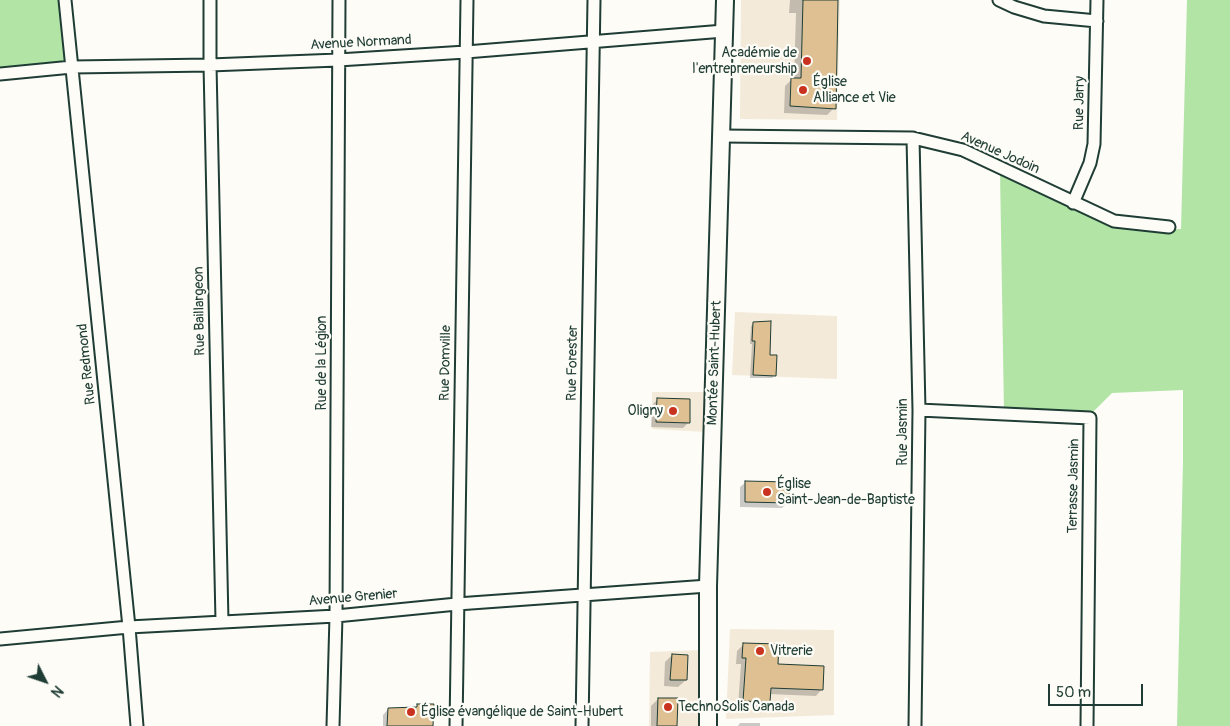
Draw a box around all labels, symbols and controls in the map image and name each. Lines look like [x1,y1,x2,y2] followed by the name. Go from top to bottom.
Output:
[310,32,412,54] street label: Avenue Normand
[692,45,797,78] place label: Académie de l'entrepreneurship
[801,55,813,67] marker: Académie de l'entrepreneurship
[813,74,896,106] place label: Église Alliance et Vie
[1071,76,1089,130] street label: Rue Jarry
[797,84,809,96] marker: Église Alliance et Vie
[958,128,1042,178] street label: Avenue Jodoin
[191,266,209,356] street label: Rue Baillargeon
[704,300,726,426] street label: Montée Saint-Hubert
[314,315,330,411] street label: Rue de la Légion
[74,323,100,405] street label: Rue Redmond
[437,325,455,401] street label: Rue Domville
[564,325,582,401] street label: Rue Forester
[895,398,911,466] street label: Rue Jasmin
[628,403,663,419] place label: Oligny
[667,405,679,417] marker: Oligny
[1065,438,1083,534] street label: Terrasse Jasmin
[777,476,915,508] place label: Église Saint-Jean-de-Baptiste
[761,486,773,498] marker: Église Saint-Jean-de-Baptiste
[308,586,398,610] street label: Avenue Grenier
[770,643,813,659] place label: Vitrerie
[754,645,766,657] marker: Vitrerie
[20,656,70,706] north arrow
[1050,674,1145,706] scale bar
[47,682,66,700] text: N
[1056,683,1091,702] text: 50 m
[678,699,795,715] place label: TechnoSolis Canada
[662,701,674,713] marker: TechnoSolis Canada
[421,704,623,720] place label: Église évangélique de Saint-Hubert
[405,706,417,718] marker: Église évangélique de Saint-Hubert

